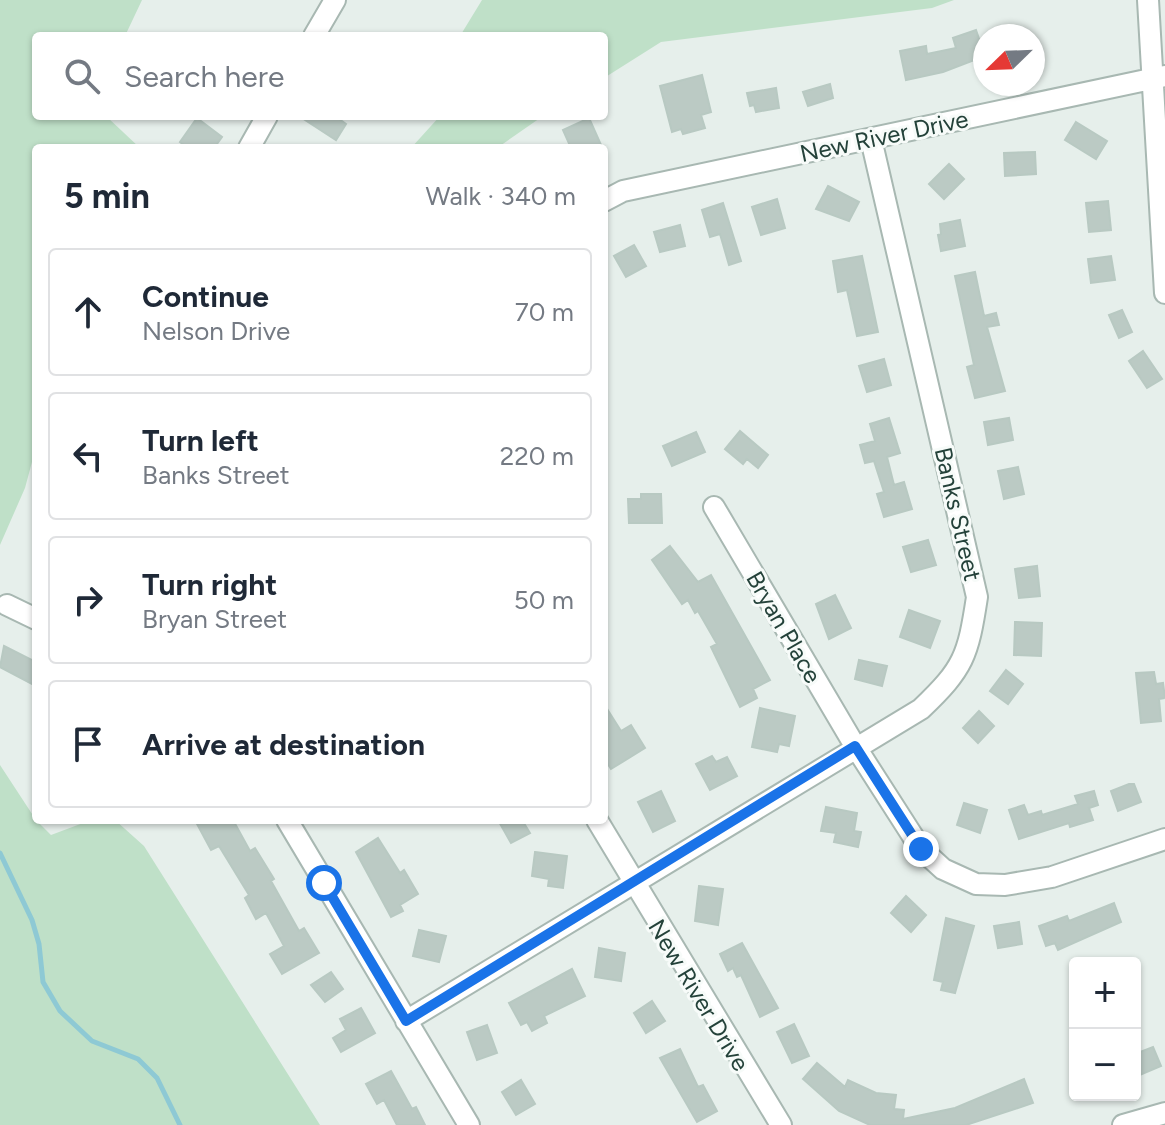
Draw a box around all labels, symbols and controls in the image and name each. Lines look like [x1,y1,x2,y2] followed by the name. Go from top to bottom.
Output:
[973,24,1045,96] north arrow
[32,32,608,120] search box
[60,54,104,98] icon: search
[124,58,284,95] text: Search here
[797,104,971,168] street label: New River Drive
[64,176,150,217] text: 5 min
[426,180,576,212] text: Walk · 340 m
[142,278,269,315] text: Continue
[66,290,110,334] icon: ahead
[515,296,574,328] text: 70 m
[142,315,290,347] text: Nelson Drive
[142,422,259,459] text: Turn left
[66,434,110,478] icon: left
[500,440,574,472] text: 220 m
[929,444,987,584] street label: Banks Street
[142,459,290,491] text: Banks Street
[142,566,277,603] text: Turn right
[740,566,828,688] street label: Bryan Place
[66,578,110,622] icon: right
[514,584,574,616] text: 50 m
[142,603,287,635] text: Bryan Street
[66,722,110,766] icon: arrive
[142,726,425,763] text: Arrive at destination
[903,831,939,867] route end
[306,865,342,901] route start
[642,914,756,1076] street label: New River Drive
[1069,957,1141,1101] map controls
[1069,957,1141,1029] button: +
[1069,1029,1141,1101] button: −

